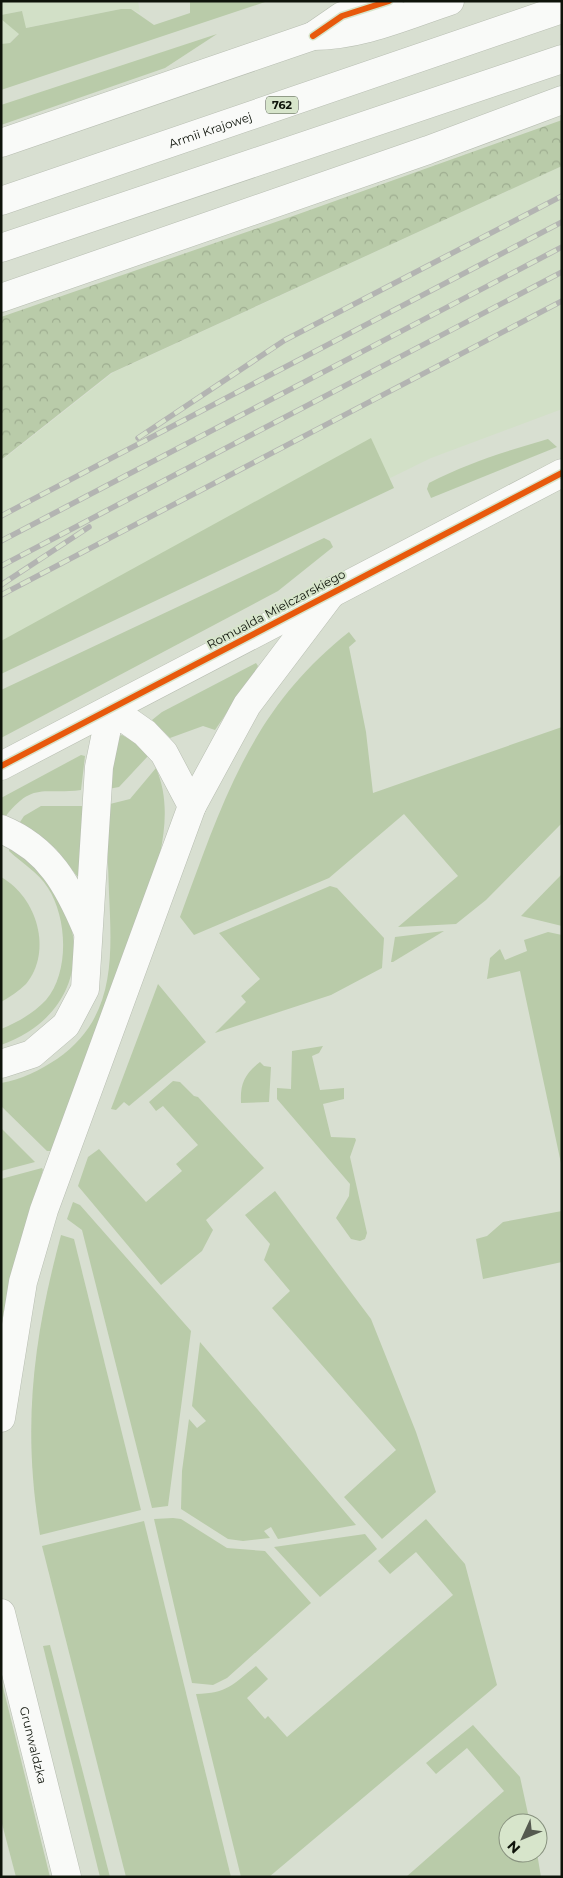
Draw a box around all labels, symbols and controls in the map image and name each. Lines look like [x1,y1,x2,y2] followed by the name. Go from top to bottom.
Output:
[266,96,298,114] road number: 762
[166,108,254,151] street label: Armii Krajowej
[204,566,348,652] street label: Romualda Mielczarskiego
[17,1705,51,1785] street label: Grunwaldzka
[498,1813,548,1863] north arrow
[503,1837,524,1857] text: N

